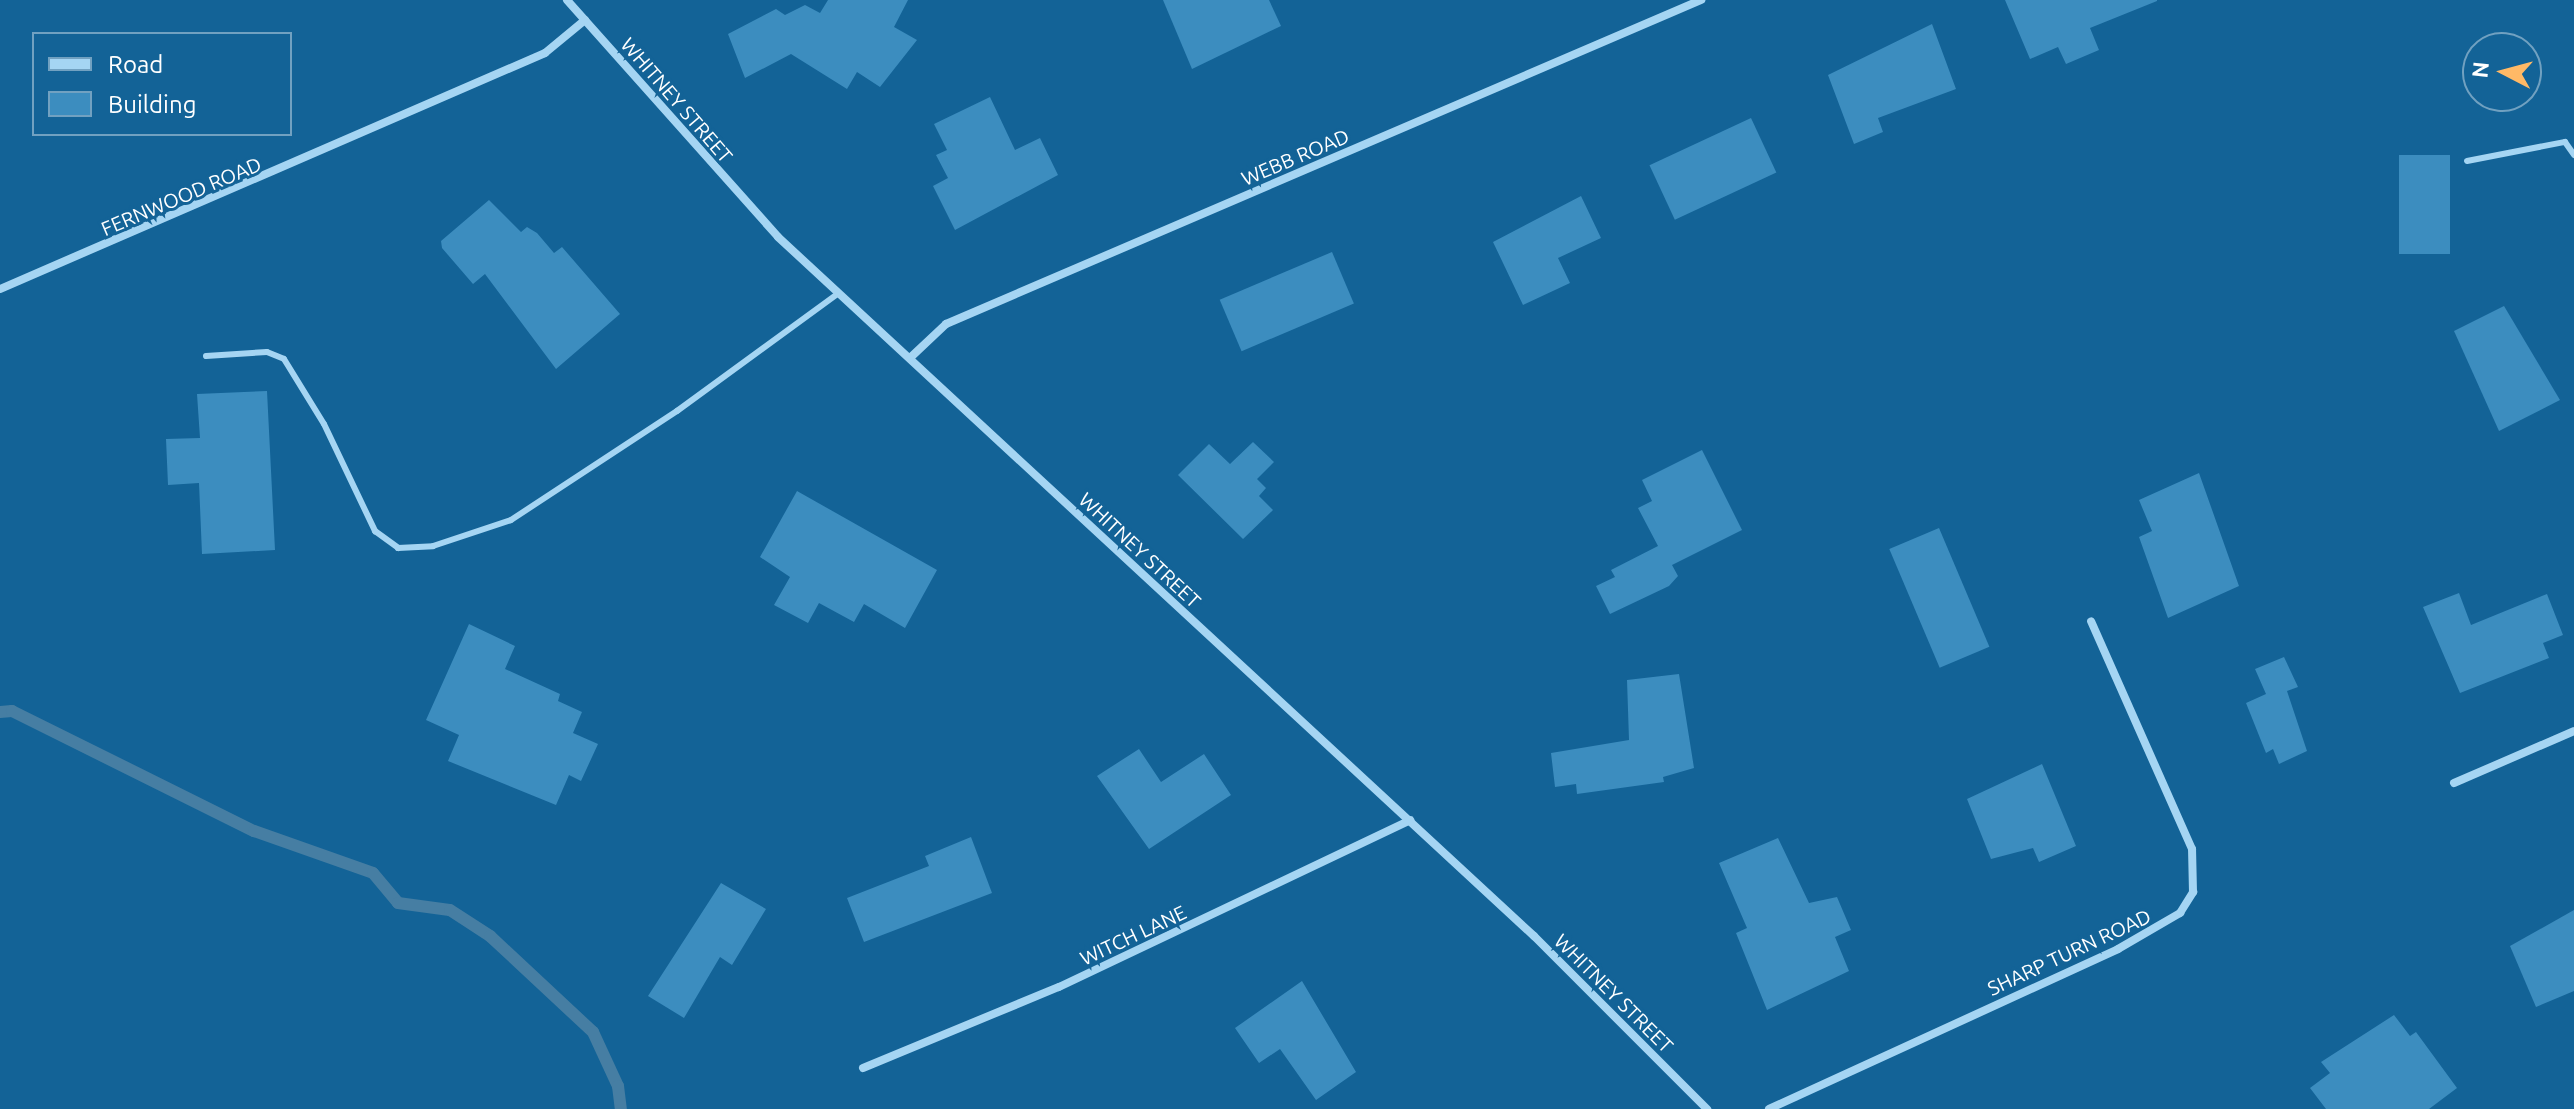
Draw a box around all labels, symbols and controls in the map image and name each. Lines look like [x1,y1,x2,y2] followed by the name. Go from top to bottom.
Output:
[32,32,292,136] legend
[2462,32,2542,112] north arrow
[616,33,738,167] street label: WHITNEY STREET
[108,51,163,78] text: Road
[2466,60,2493,79] text: N
[108,91,196,118] text: Building
[1238,124,1352,190] street label: WEBB ROAD
[97,151,265,241] street label: FERNWOOD ROAD
[1074,487,1206,613] street label: WHITNEY STREET
[1076,900,1190,970] street label: WITCH LANE
[1984,904,2154,1000] street label: SHARP TURN ROAD
[1550,929,1678,1057] street label: WHITNEY STREET

